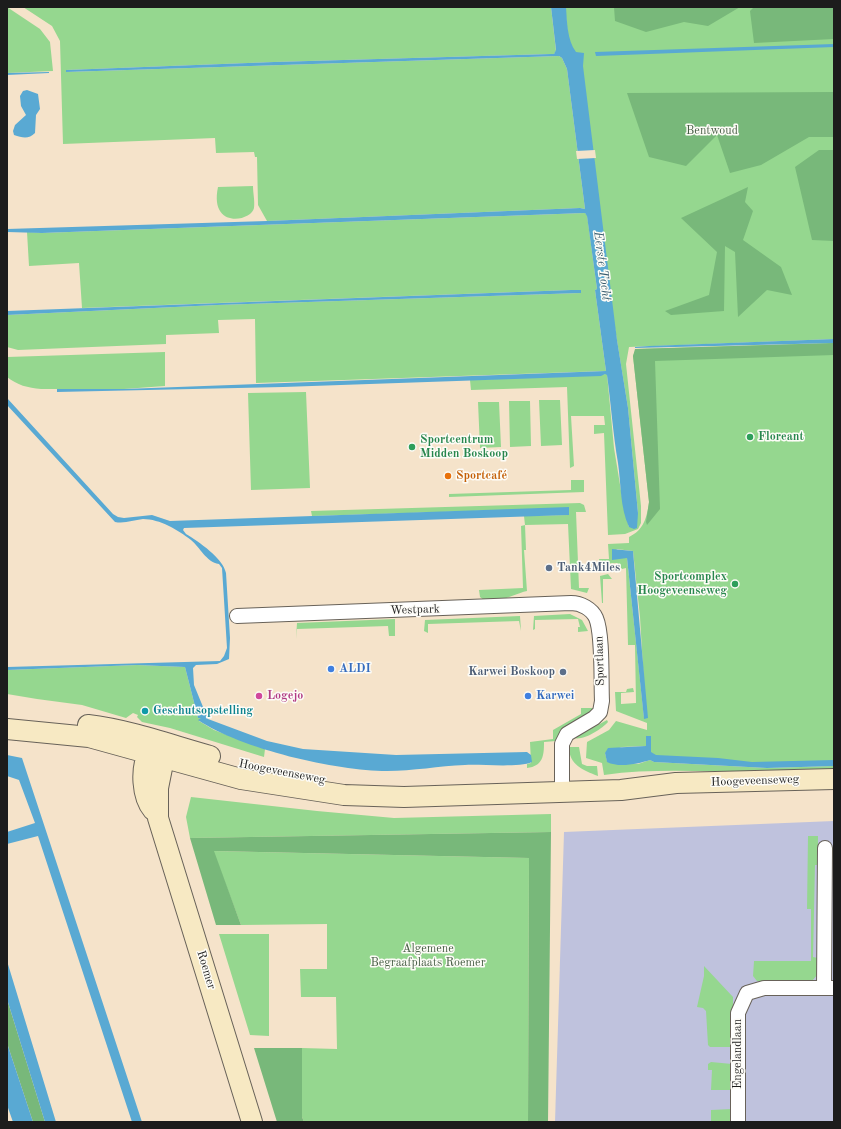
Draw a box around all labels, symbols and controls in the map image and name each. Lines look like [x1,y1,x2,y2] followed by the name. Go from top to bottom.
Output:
[686,124,738,138] park label: Bentwoud
[590,230,614,302] water label: Eerste Tocht
[758,430,804,444] place label: Floreant
[745,432,755,442] marker: Floreant
[420,433,508,461] place label: Sportcentrum Midden Boskoop
[407,442,417,452] marker: Sportcentrum Midden Boskoop
[456,469,507,483] place label: Sportcafé
[443,471,453,481] marker: Sportcafé
[557,561,620,575] place label: Tank4Miles
[544,563,554,573] marker: Tank4Miles
[637,570,727,598] place label: Sportcomplex Hoogeveenseweg
[730,579,740,589] marker: Sportcomplex Hoogeveenseweg
[390,602,440,618] street label: Westpark
[592,636,608,686] street label: Sportlaan
[339,662,371,676] place label: ALDI
[326,664,336,674] marker: ALDI
[468,665,555,679] place label: Karwei Boskoop
[558,667,568,677] marker: Karwei Boskoop
[267,689,303,703] place label: Logejo
[536,689,574,703] place label: Karwei
[254,691,264,701] marker: Logejo
[523,691,533,701] marker: Karwei
[153,704,253,718] place label: Geschutsopstelling
[140,706,150,716] marker: Geschutsopstelling
[237,757,327,787] street label: Hoogeveenseweg
[711,772,799,790] street label: Hoogeveenseweg
[370,942,486,970] park label: Algemene Begraafplaats Roemer
[193,949,219,991] street label: Roemer
[731,1019,745,1089] street label: Engelandlaan

